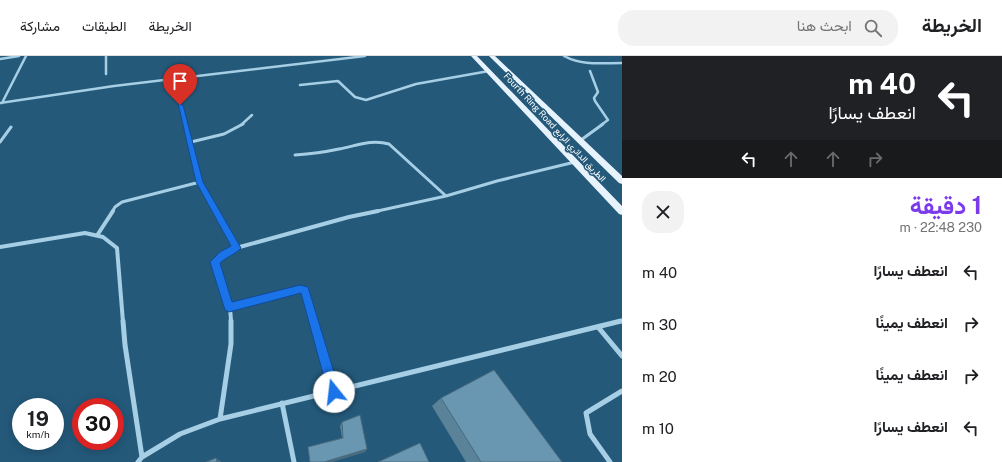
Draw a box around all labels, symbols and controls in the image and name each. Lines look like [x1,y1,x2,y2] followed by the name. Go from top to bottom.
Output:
[618,10,898,46] search box
[922,14,982,36] text: الخريطة
[797,17,852,34] text: ابحث هنا
[862,17,884,39] icon: search
[20,18,60,34] text: مشاركة
[82,18,126,34] text: الطبقات
[148,18,192,34] text: الخريطة
[163,64,197,105] pin
[848,67,916,100] text: 40 m
[169,70,191,92] icon: arrive
[500,70,608,185] street label: Fourth Ring Road الطريق الدائري الرابع
[930,72,982,124] icon: left
[829,102,916,123] text: انعطف يسارًا
[738,148,760,170] icon: left
[780,148,802,170] icon: ahead
[822,148,844,170] icon: ahead
[864,148,886,170] icon: right
[642,191,684,233] button: close
[910,191,982,219] text: 1 دقيقة
[900,220,982,235] text: 230 m · 22:48
[960,261,982,283] icon: left
[874,262,948,279] text: انعطف يسارًا
[642,264,677,281] text: 40 m
[960,313,982,335] icon: right
[875,314,948,331] text: انعطف يمينًا
[642,316,677,333] text: 30 m
[960,365,982,387] icon: right
[875,366,948,383] text: انعطف يمينًا
[642,368,677,385] text: 20 m
[313,371,355,413] position arrow
[72,398,124,450] speed limit sign: 30
[27,407,49,431] text: 19
[960,417,982,439] icon: left
[874,418,948,435] text: انعطف يسارًا
[642,420,674,437] text: 10 m
[26,428,50,440] text: km/h

